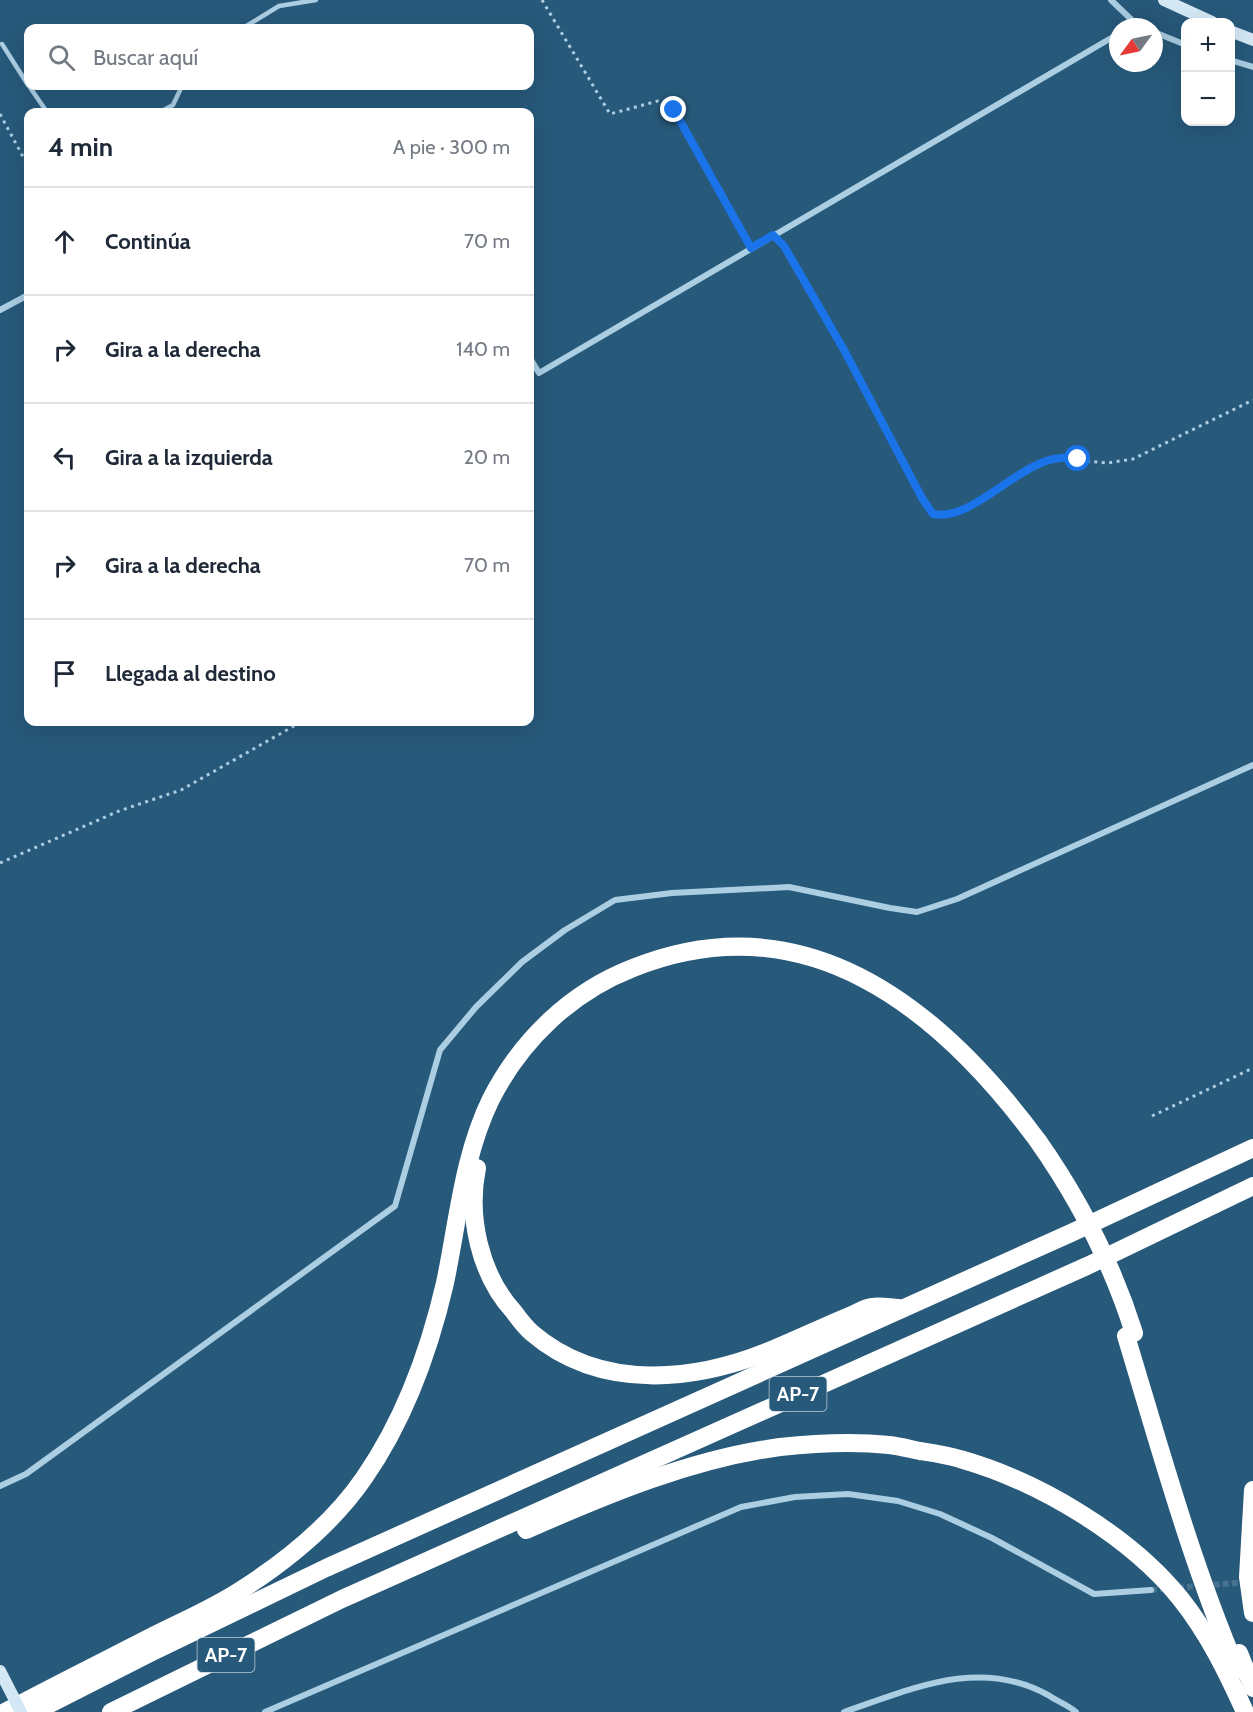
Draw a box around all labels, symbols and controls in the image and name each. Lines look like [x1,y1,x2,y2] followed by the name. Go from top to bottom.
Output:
[1109,18,1163,72] north arrow
[1181,18,1235,126] map controls
[1181,18,1235,72] button: +
[24,24,534,90] search box
[45,41,78,74] icon: search
[93,44,198,71] text: Buscar aquí
[1181,72,1235,126] button: −
[660,96,686,122] route end
[48,131,113,163] text: 4 min
[393,135,510,159] text: A pie · 300 m
[48,225,81,258] icon: ahead
[105,228,191,255] text: Continúa
[464,229,510,253] text: 70 m
[48,333,81,366] icon: right
[105,336,261,363] text: Gira a la derecha
[456,337,510,361] text: 140 m
[48,441,81,474] icon: left
[105,444,273,471] text: Gira a la izquierda
[464,445,510,469] text: 20 m
[1064,445,1090,471] route start
[48,549,81,582] icon: right
[105,552,261,579] text: Gira a la derecha
[464,553,510,577] text: 70 m
[48,657,81,690] icon: arrive
[105,660,276,687] text: Llegada al destino
[770,1377,826,1411] road number: AP-7
[198,1638,254,1672] road number: AP-7

